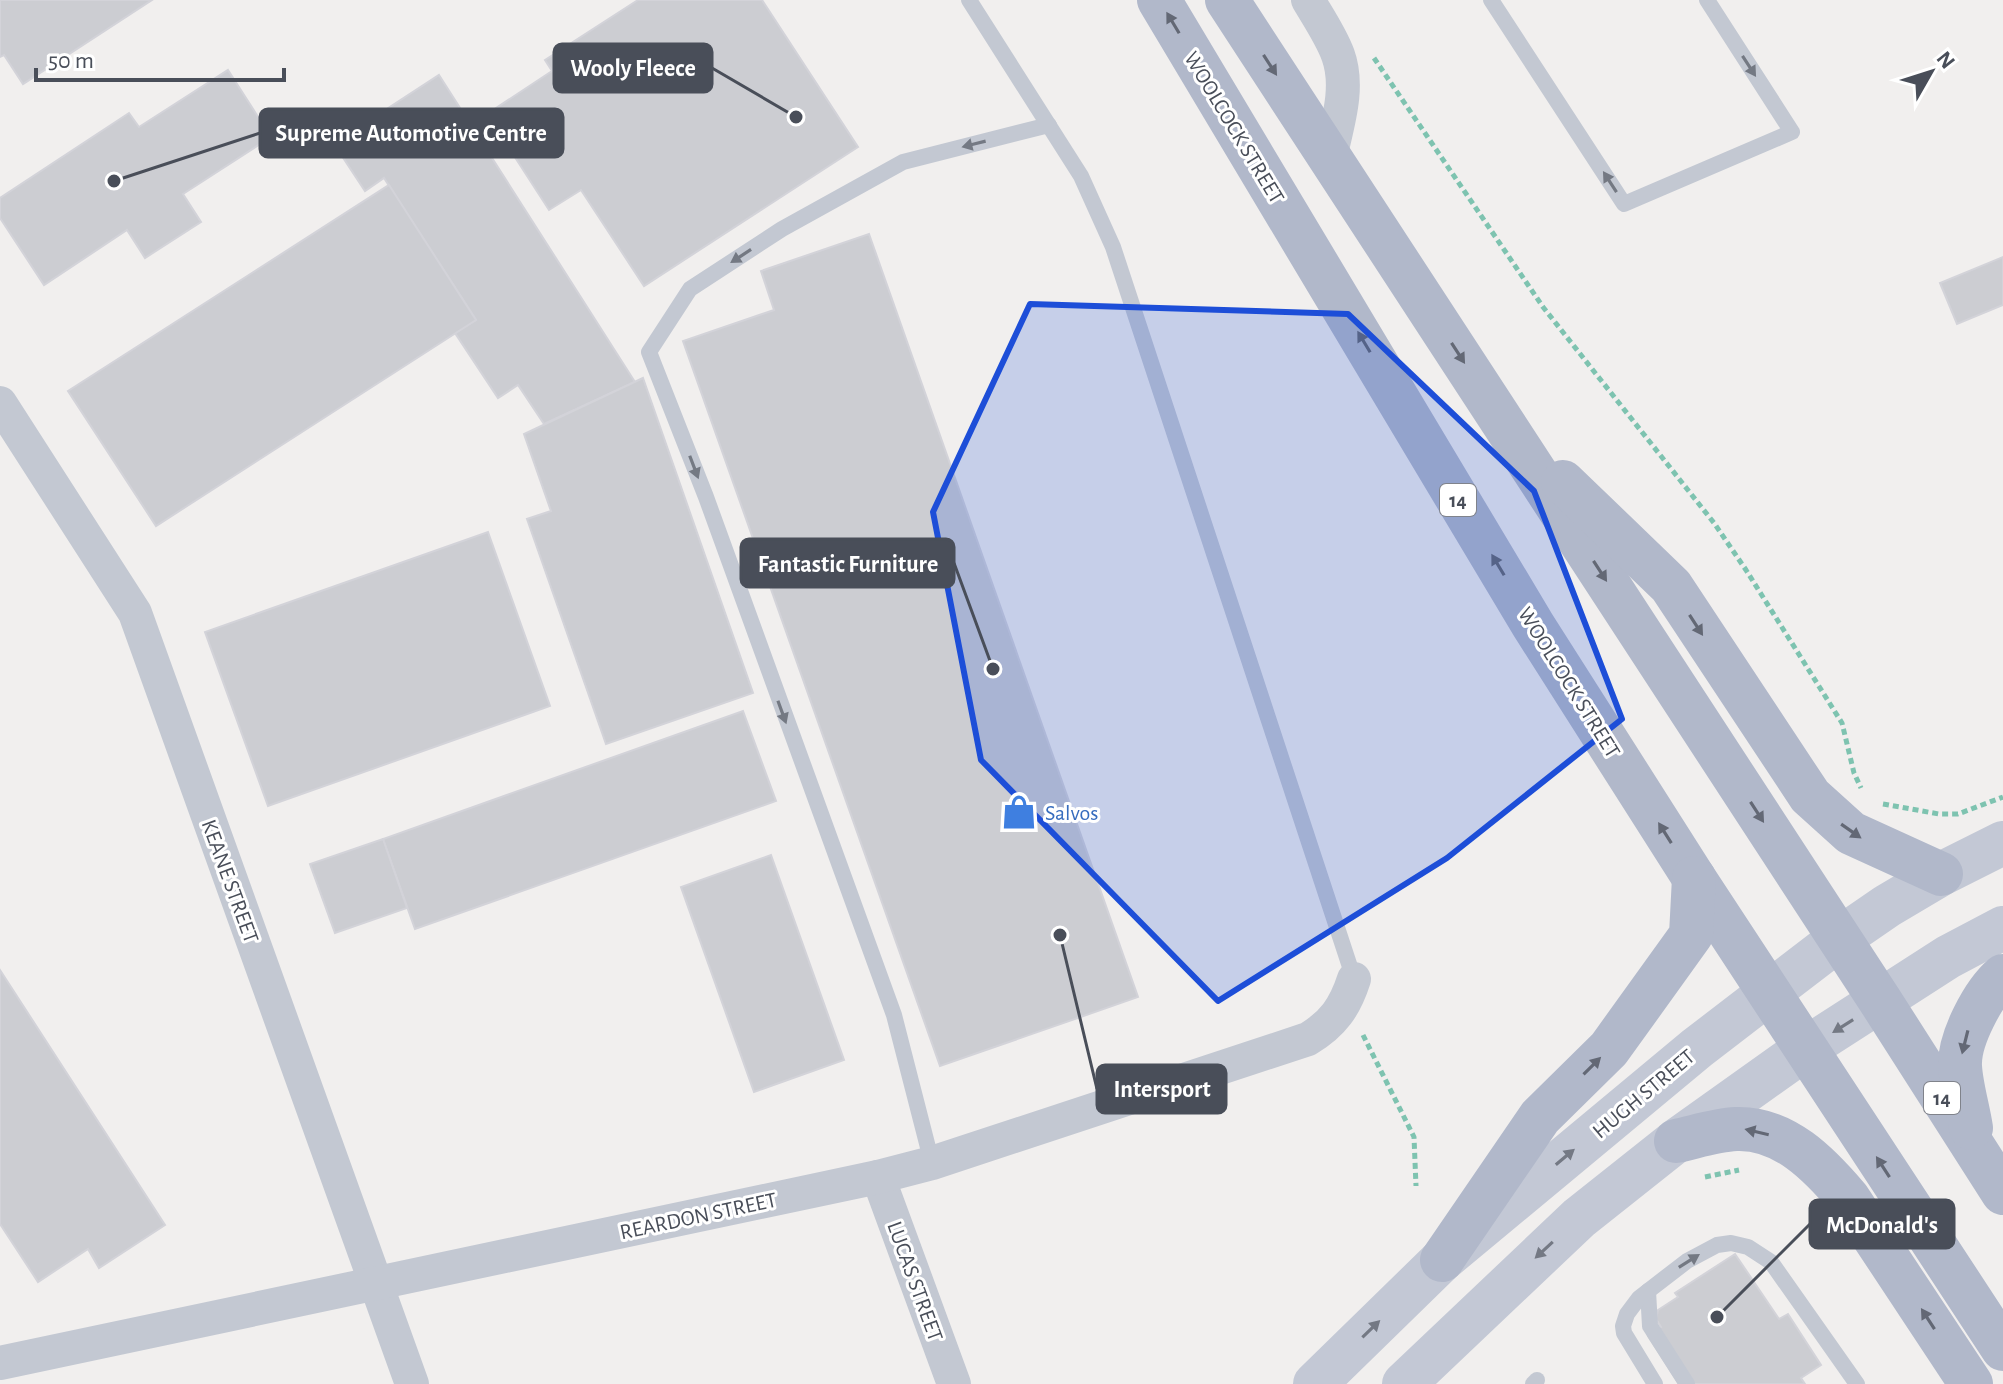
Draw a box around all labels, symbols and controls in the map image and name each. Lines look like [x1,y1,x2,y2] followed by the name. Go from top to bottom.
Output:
[1166,12,1180,34] one-way arrow
[36,32,284,82] scale bar
[1891,32,1971,112] north arrow
[554,44,712,92] callout: Wooly Fleece
[1932,47,1959,73] text: N
[1180,48,1288,208] street label: WOOLCOCK STREET
[48,49,94,73] text: 50 m
[1262,55,1277,76] one-way arrow
[1742,55,1757,76] one-way arrow
[570,57,696,81] text: Wooly Fleece
[260,109,563,157] callout: Supreme Automotive Centre
[275,122,547,146] text: Supreme Automotive Centre
[961,139,986,151] one-way arrow
[1603,171,1618,193] one-way arrow
[731,248,752,263] one-way arrow
[1357,331,1371,353] one-way arrow
[1451,342,1465,364] one-way arrow
[688,455,701,479] one-way arrow
[1440,484,1476,516] road number: 14
[741,539,954,587] callout: Fantastic Furniture
[758,553,938,577] text: Fantastic Furniture
[1491,554,1505,576] one-way arrow
[1593,560,1608,581] one-way arrow
[1514,603,1624,762] street label: WOOLCOCK STREET
[1688,614,1702,636] one-way arrow
[776,700,789,724] one-way arrow
[1000,793,1038,831] shop icon: Salvos
[1045,802,1098,824] place label: Salvos
[1750,802,1765,823] one-way arrow
[198,817,263,946] street label: KEANE STREET
[1659,822,1673,844] one-way arrow
[1841,823,1862,838] one-way arrow
[1832,1018,1854,1032] one-way arrow
[1958,1030,1970,1055] one-way arrow
[1588,1045,1699,1143] street label: HUGH STREET
[1582,1057,1601,1076] one-way arrow
[1097,1065,1226,1113] callout: Intersport
[1113,1078,1211,1102] text: Intersport
[1924,1082,1960,1114] road number: 14
[1745,1125,1770,1138] one-way arrow
[1555,1149,1575,1166] one-way arrow
[1876,1157,1891,1178] one-way arrow
[618,1189,779,1243] street label: REARDON STREET
[1810,1200,1954,1248] callout: McDonald's
[1826,1214,1938,1238] text: McDonald's
[883,1218,947,1345] street label: LUCAS STREET
[1535,1240,1554,1258] one-way arrow
[1678,1254,1700,1268] one-way arrow
[1921,1308,1935,1330] one-way arrow
[1361,1321,1380,1339] one-way arrow

